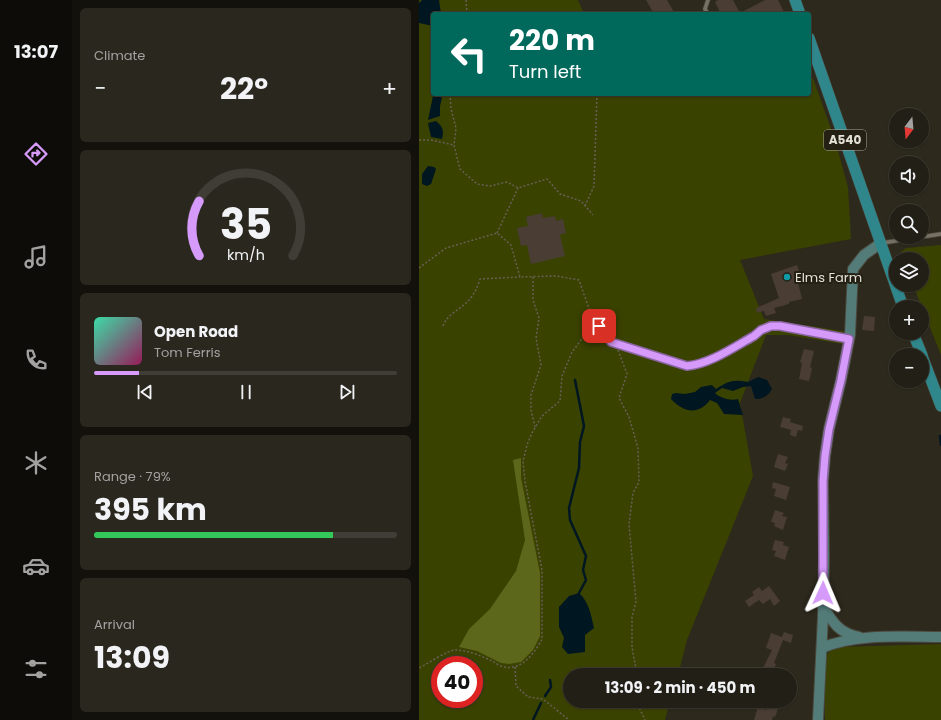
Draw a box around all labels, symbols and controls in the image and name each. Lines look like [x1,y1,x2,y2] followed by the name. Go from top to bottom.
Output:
[509,21,595,60] text: 220 m
[443,28,495,80] icon: left
[14,39,58,64] text: 13:07
[94,46,145,65] text: Climate
[509,59,581,84] text: Turn left
[220,67,268,110] text: 22°
[94,73,106,104] text: −
[382,73,397,104] text: +
[889,108,929,148] north arrow
[889,108,929,388] map controls
[824,130,866,150] road number: A540
[22,140,50,168] icon: directions
[889,156,929,196] button: sound
[219,194,272,253] text: 35
[889,204,929,244] button: search
[22,243,50,271] icon: music
[226,244,265,264] text: km/h
[889,252,929,292] button: layers
[795,268,862,287] place label: Elms Farm
[782,272,792,282] marker: Elms Farm
[889,300,929,340] button: +
[582,309,616,343] pin
[588,315,610,337] icon: arrive
[154,321,238,342] text: Open Road
[154,343,221,362] text: Tom Ferris
[22,346,50,374] icon: phone
[889,348,929,388] button: −
[134,381,156,403] icon: previous
[235,381,257,403] icon: pause
[336,381,358,403] icon: next
[22,449,50,477] icon: climate
[94,467,171,486] text: Range · 79%
[94,488,207,531] text: 395 km
[22,552,50,580] icon: car
[802,572,844,614] position arrow
[94,615,135,634] text: Arrival
[94,636,170,679] text: 13:09
[22,655,50,683] icon: filters
[431,656,483,708] speed limit sign: 40
[605,677,755,698] text: 13:09 · 2 min · 450 m

